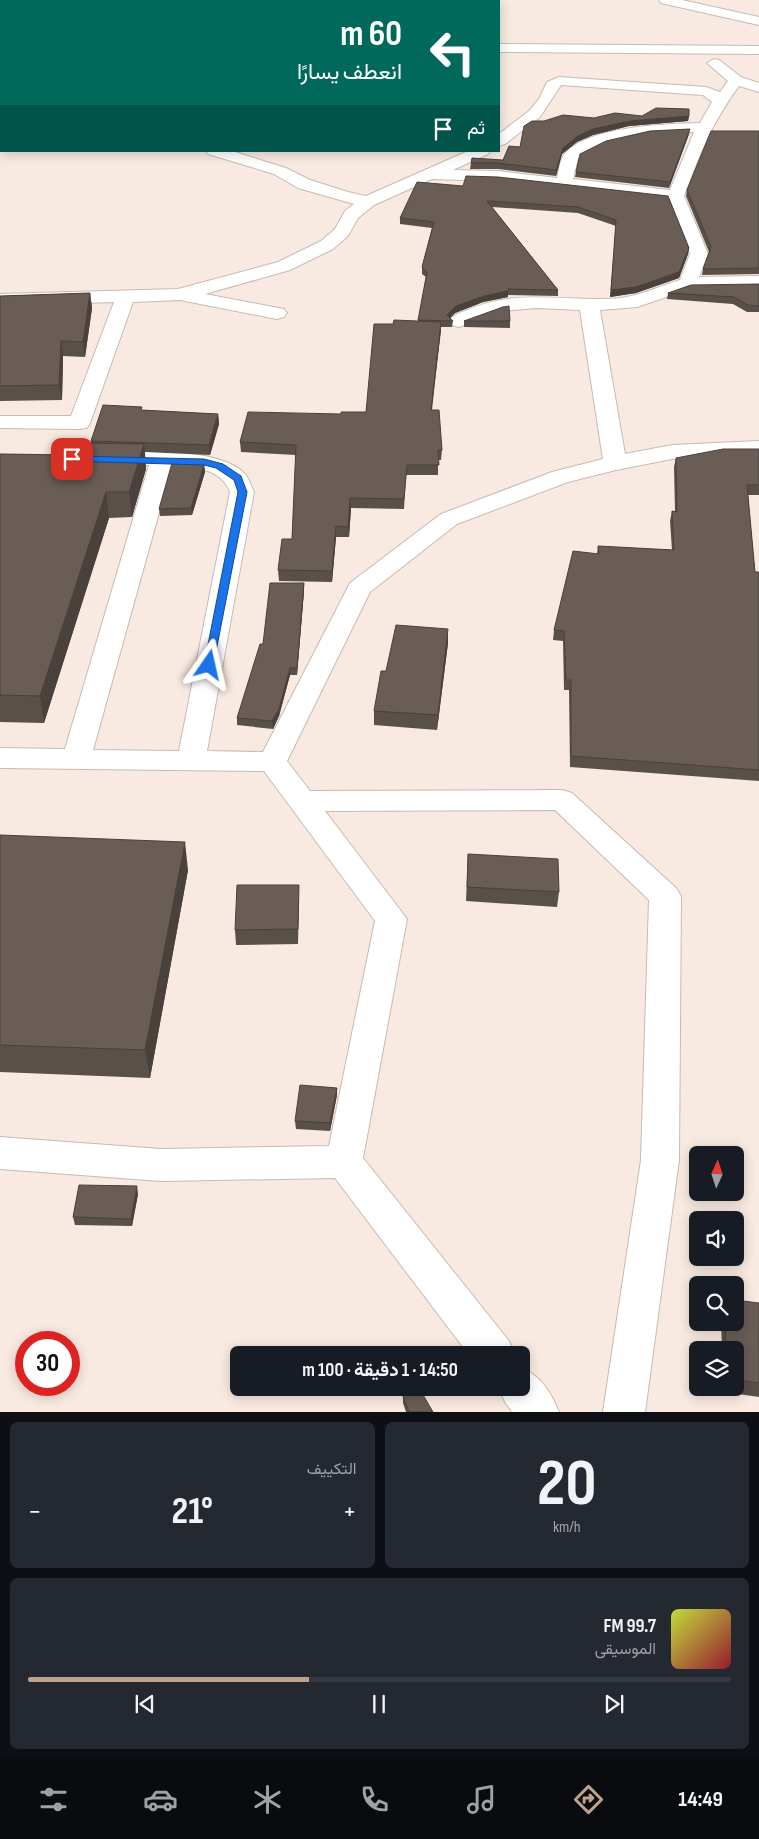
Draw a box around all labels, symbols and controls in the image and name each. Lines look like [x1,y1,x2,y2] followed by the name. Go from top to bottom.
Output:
[340,13,402,56] text: 60 m
[420,20,485,85] icon: left
[297,59,402,86] text: انعطف يسارًا
[429,115,457,143] icon: arrive
[467,117,485,140] text: ثم
[51,438,93,480] pin
[58,445,86,473] icon: arrive
[182,638,234,690] position arrow
[689,1146,744,1201] north arrow
[689,1146,744,1396] map controls
[689,1211,744,1266] button: sound
[689,1276,744,1331] button: search
[15,1331,80,1396] speed limit sign: 30
[689,1341,744,1396] button: layers
[302,1359,458,1382] text: 14:50 · 1 دقيقة · 100 m
[537,1446,596,1524] text: 20
[307,1460,357,1479] text: التكييف
[172,1489,213,1534] text: 21°
[28,1495,42,1528] text: −
[343,1495,357,1528] text: +
[553,1518,581,1537] text: km/h
[603,1615,656,1638] text: 99.7 FM
[595,1640,656,1659] text: الموسيقى
[131,1690,159,1718] icon: previous
[365,1690,393,1718] icon: pause
[600,1690,628,1718] icon: next
[36,1782,71,1817] icon: filters
[143,1782,178,1817] icon: car
[250,1782,285,1817] icon: climate
[357,1782,392,1817] icon: phone
[464,1782,499,1817] icon: music
[571,1782,606,1817] icon: directions
[678,1786,723,1813] text: 14:49

